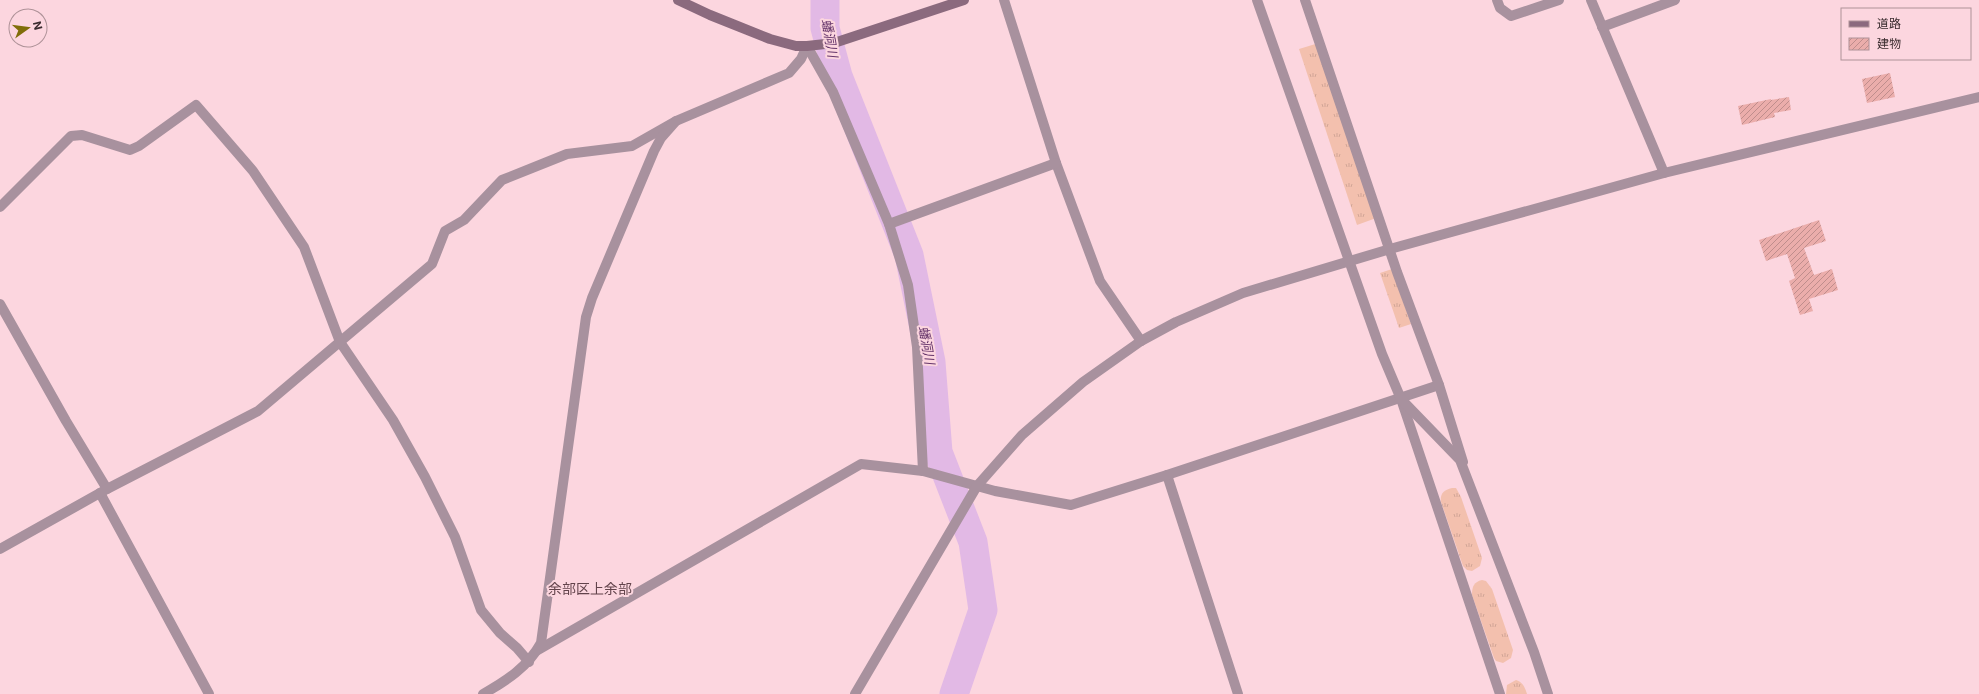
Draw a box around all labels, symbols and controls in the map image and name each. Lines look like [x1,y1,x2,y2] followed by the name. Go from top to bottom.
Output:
[8,8,48,48] north arrow
[1841,8,1971,60] legend
[1877,16,1901,31] text: 道路
[819,17,842,61] water label: 蟠洞川
[30,20,46,31] text: N
[1877,36,1901,51] text: 建物
[916,324,939,368] water label: 蟠洞川
[548,580,632,597] district label: 余部区上余部

